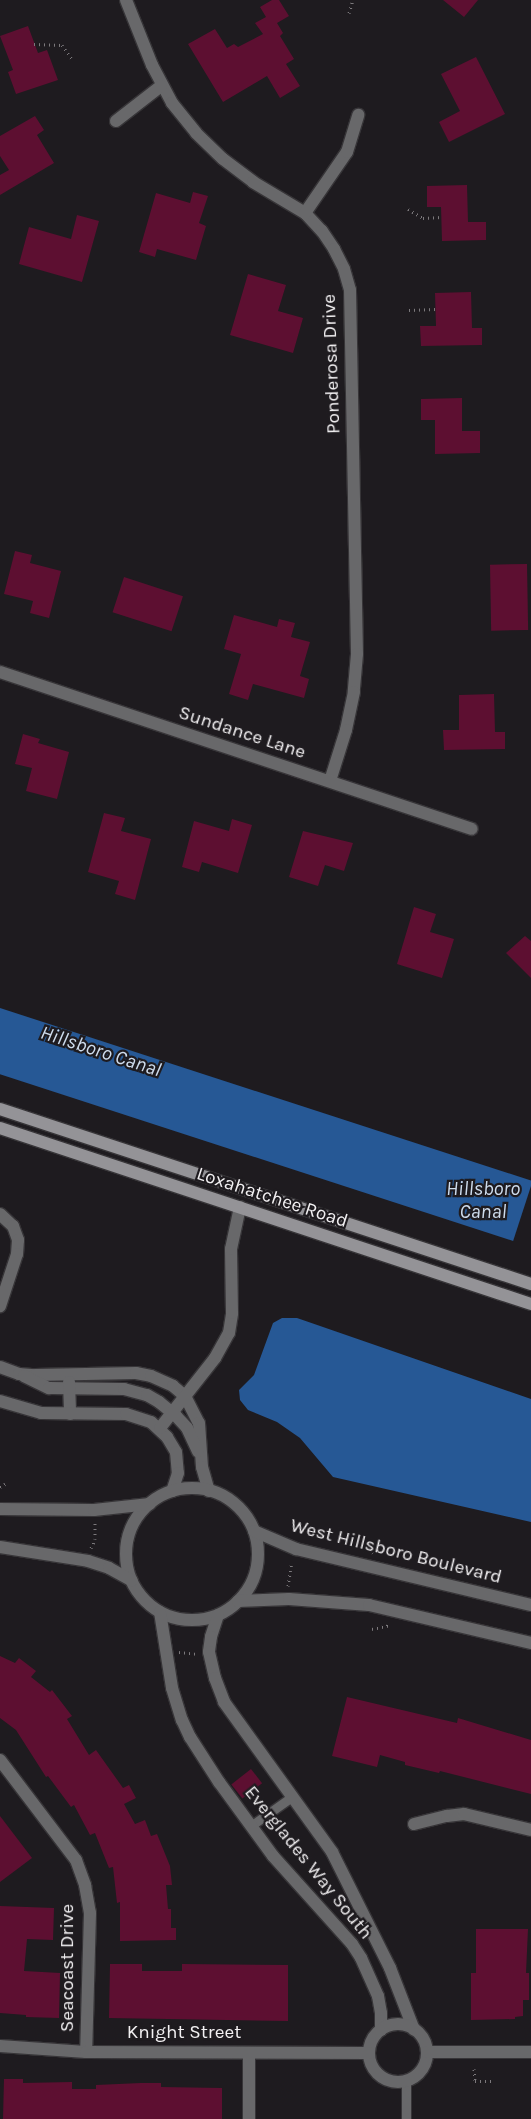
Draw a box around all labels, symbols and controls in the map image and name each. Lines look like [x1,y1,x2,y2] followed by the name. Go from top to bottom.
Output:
[318,294,346,434] street label: Ponderosa Drive
[176,702,308,764] street label: Sundance Lane
[38,1020,164,1082] water label: Hillsboro Canal
[194,1163,350,1233] street label: Loxahatchee Road
[446,1177,520,1224] water label: Hillsboro Canal
[288,1515,504,1589] street label: West Hillsboro Boulevard
[239,1782,377,1944] street label: Everglades Way South
[57,1904,79,2032] street label: Seacoast Drive
[127,2022,241,2044] street label: Knight Street

